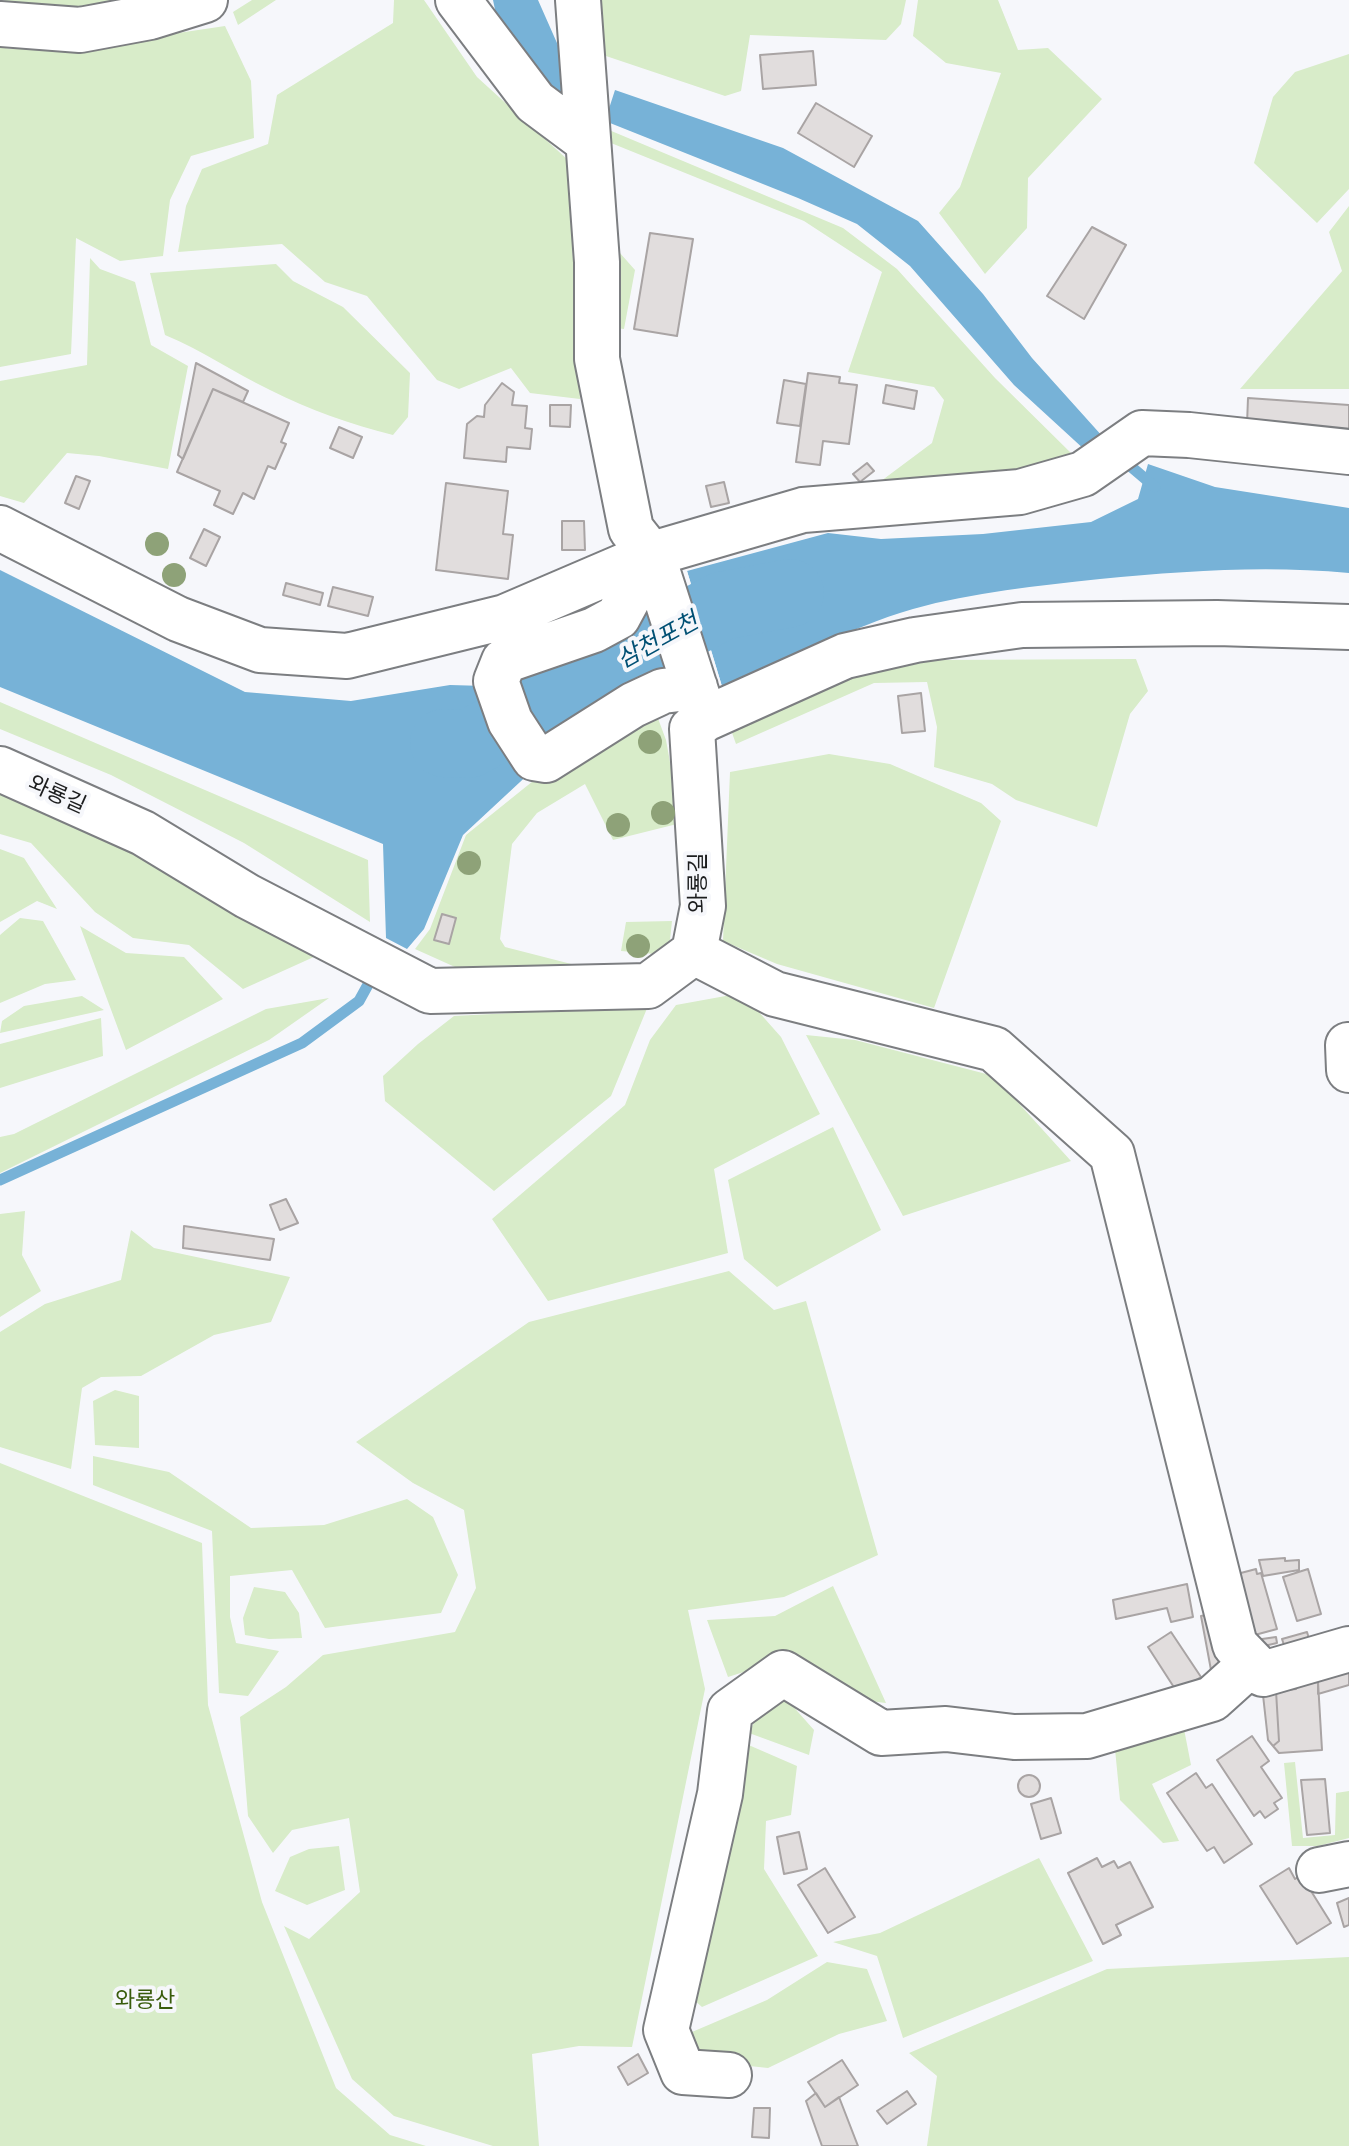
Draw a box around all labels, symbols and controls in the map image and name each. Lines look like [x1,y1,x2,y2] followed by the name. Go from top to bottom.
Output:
[612,607,704,675] water label: 삼천포천
[24,771,90,819] street label: 와룡길
[686,853,712,913] street label: 와룡길
[115,1988,175,2014] park label: 와룡산

